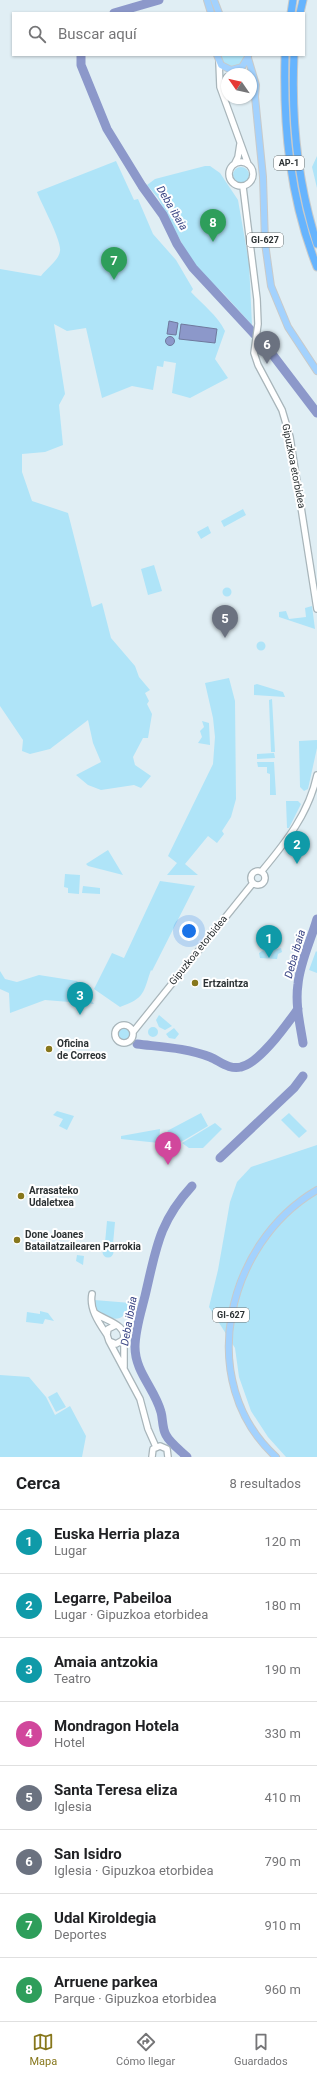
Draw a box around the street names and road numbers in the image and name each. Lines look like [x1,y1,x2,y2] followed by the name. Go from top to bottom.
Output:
[274,156,304,170] road number: AP-1
[247,233,283,247] road number: GI-627
[280,423,308,509] street label: Gipuzkoa etorbidea
[167,913,229,987] street label: Gipuzkoa etorbidea
[213,1308,249,1322] road number: GI-627

